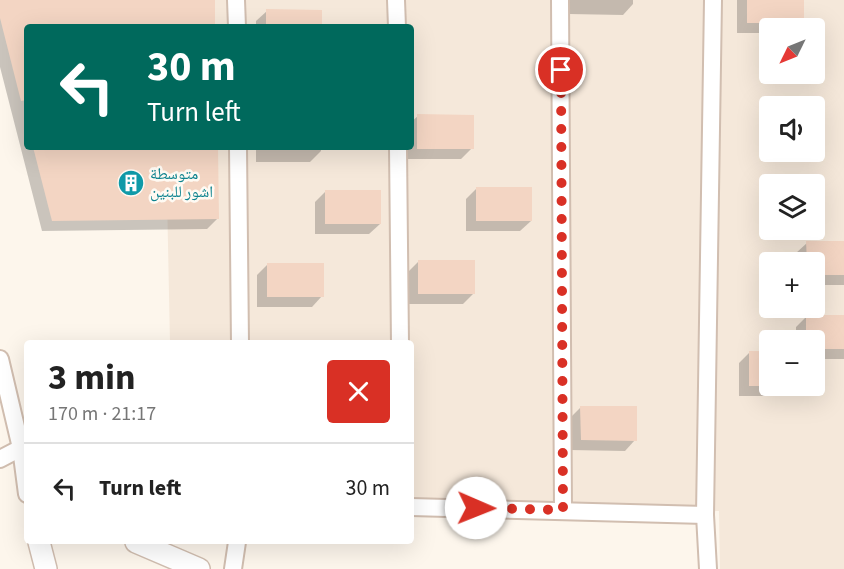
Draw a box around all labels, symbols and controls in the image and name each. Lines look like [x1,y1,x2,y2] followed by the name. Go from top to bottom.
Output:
[759,18,825,84] north arrow
[759,18,825,396] map controls
[147,37,236,97] text: 30 m
[535,44,586,95] pin
[48,48,126,126] icon: left
[544,53,577,86] icon: arrive
[147,93,241,132] text: Turn left
[759,96,825,162] button: sound
[150,163,213,203] place label: متوسطة اشور للبنين
[116,168,146,198] building icon: متوسطة اشور للبنين
[759,174,825,240] button: layers
[759,252,825,318] button: +
[759,330,825,396] button: −
[48,352,136,403] text: 3 min
[327,360,390,423] button: close
[48,400,156,428] text: 170 m · 21:17
[48,472,81,505] icon: left
[99,472,181,504] text: Turn left
[345,472,390,504] text: 30 m
[444,476,508,540] position arrow

